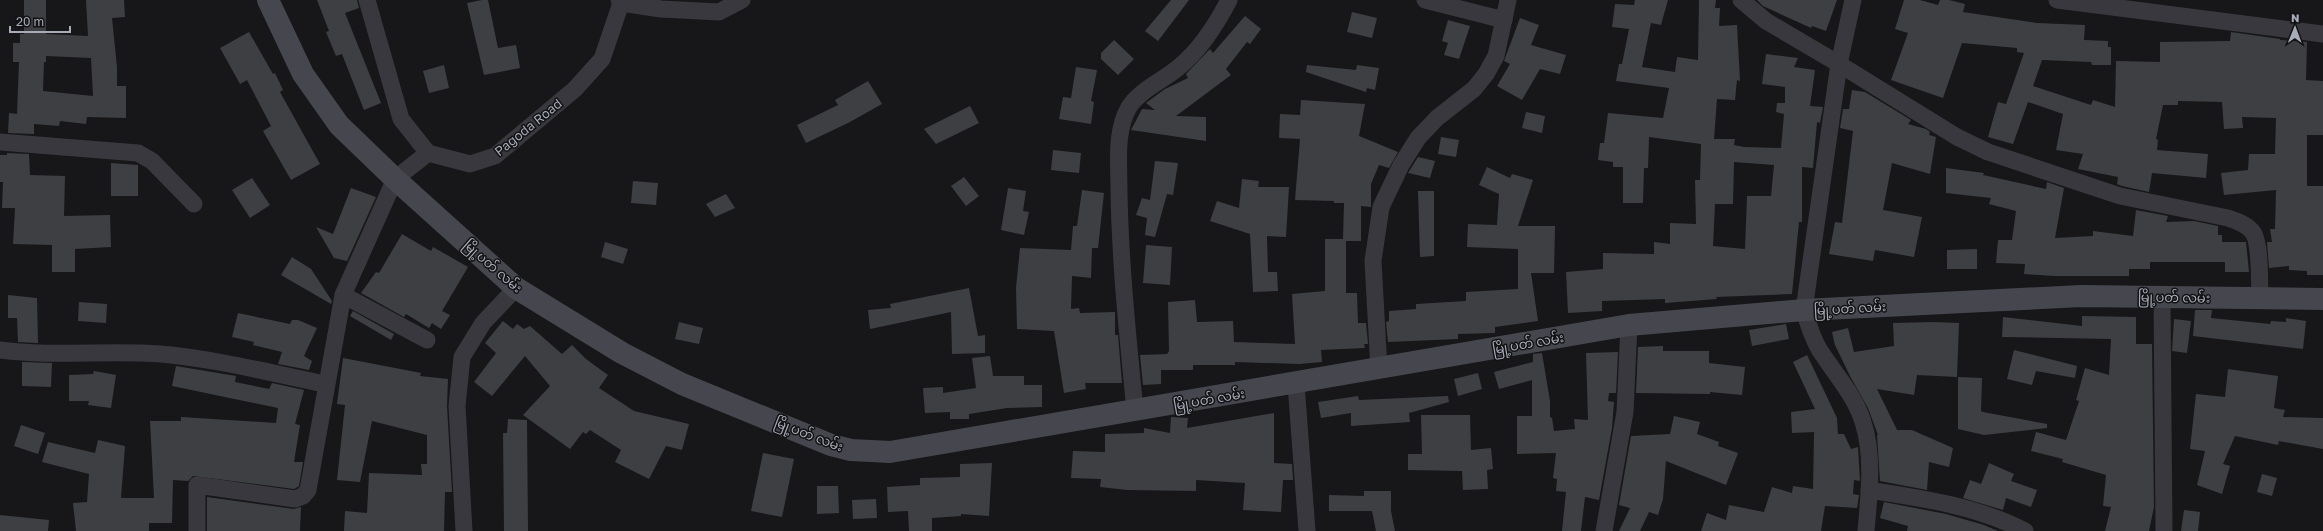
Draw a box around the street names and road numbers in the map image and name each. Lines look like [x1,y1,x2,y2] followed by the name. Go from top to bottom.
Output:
[491,95,565,159] street label: Pagoda Road
[458,236,526,298] street label: မြို့ပတ် လမ်း
[2138,288,2210,309] street label: မြို့ပတ် လမ်း
[1813,298,1887,321] street label: မြို့ပတ် လမ်း
[1491,329,1566,360] street label: မြို့ပတ် လမ်း
[1172,385,1247,416] street label: မြို့ပတ် လမ်း
[771,414,846,457] street label: မြို့ပတ် လမ်း

